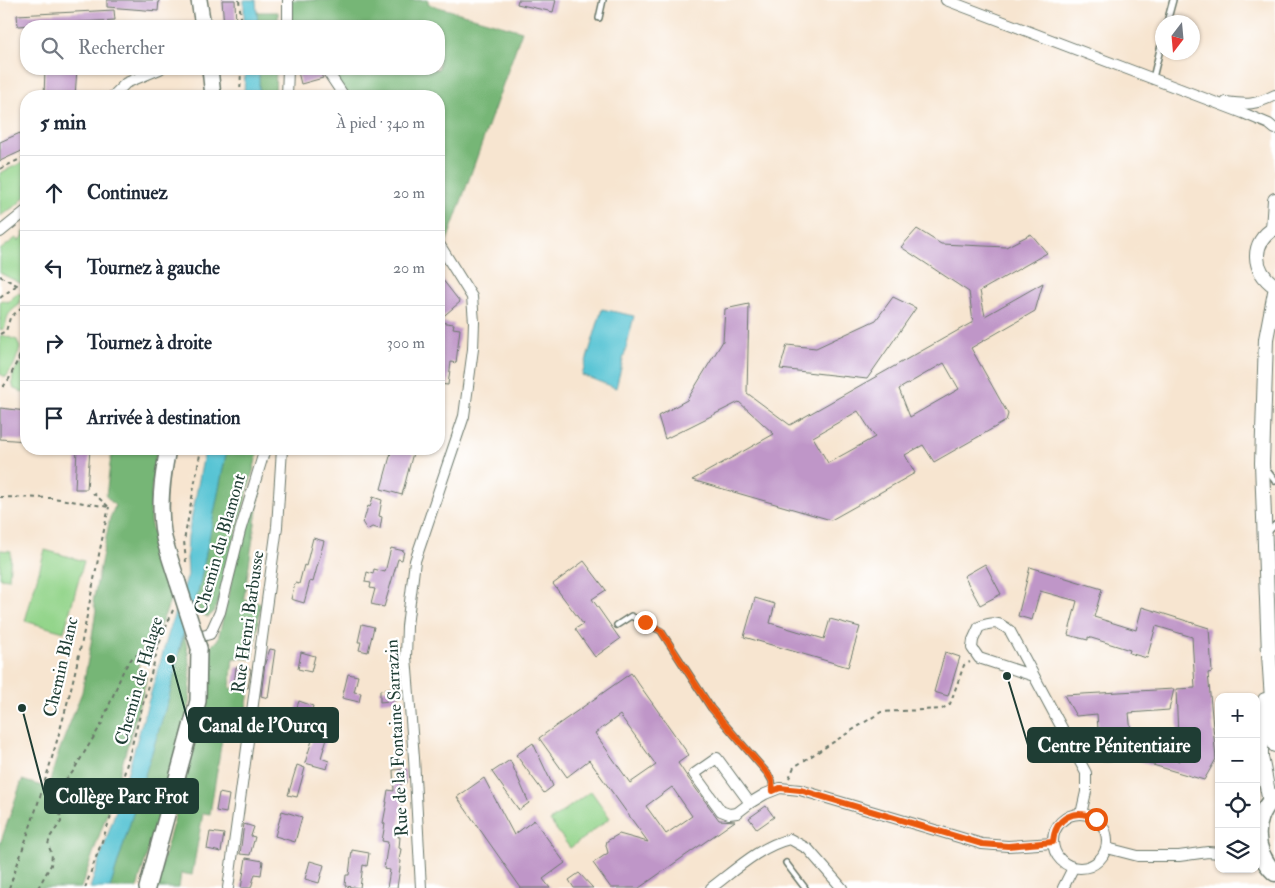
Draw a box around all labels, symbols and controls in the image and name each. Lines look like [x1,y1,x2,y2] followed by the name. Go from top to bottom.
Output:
[1155,15,1200,60] north arrow
[20,20,445,75] search box
[38,34,66,62] icon: search
[78,36,165,60] text: Rechercher
[40,109,86,136] text: 5 min
[336,113,425,133] text: À pied · 340 m
[40,179,68,207] icon: ahead
[87,181,168,205] text: Continuez
[393,183,425,203] text: 20 m
[40,254,68,282] icon: left
[87,256,220,280] text: Tournez à gauche
[393,258,425,278] text: 20 m
[40,329,68,357] icon: right
[87,331,212,355] text: Tournez à droite
[387,333,425,353] text: 300 m
[40,404,68,432] icon: arrive
[87,406,241,430] text: Arrivée à destination
[189,471,251,617] street label: Chemin du Blamont
[227,549,269,695] street label: Rue Henri Barbusse
[634,611,657,634] route end
[110,614,168,748] street label: Chemin de Halage
[38,615,84,719] street label: Chemin Blanc
[380,639,414,837] street label: Rue de la Fontaine Sarrazin
[1215,693,1260,873] map controls
[1215,693,1260,738] button: +
[189,708,338,742] callout: Canal de l'Ourcq
[199,714,329,739] text: Canal de l'Ourcq
[1028,728,1200,762] callout: Centre Pénitentiaire
[1038,734,1190,758] text: Centre Pénitentiaire
[1215,738,1260,783] button: −
[45,779,198,813] callout: Collège Parc Frot
[1215,783,1260,828] button: locate
[56,785,189,810] text: Collège Parc Frot
[1085,808,1108,831] route start
[1215,828,1260,873] button: layers

